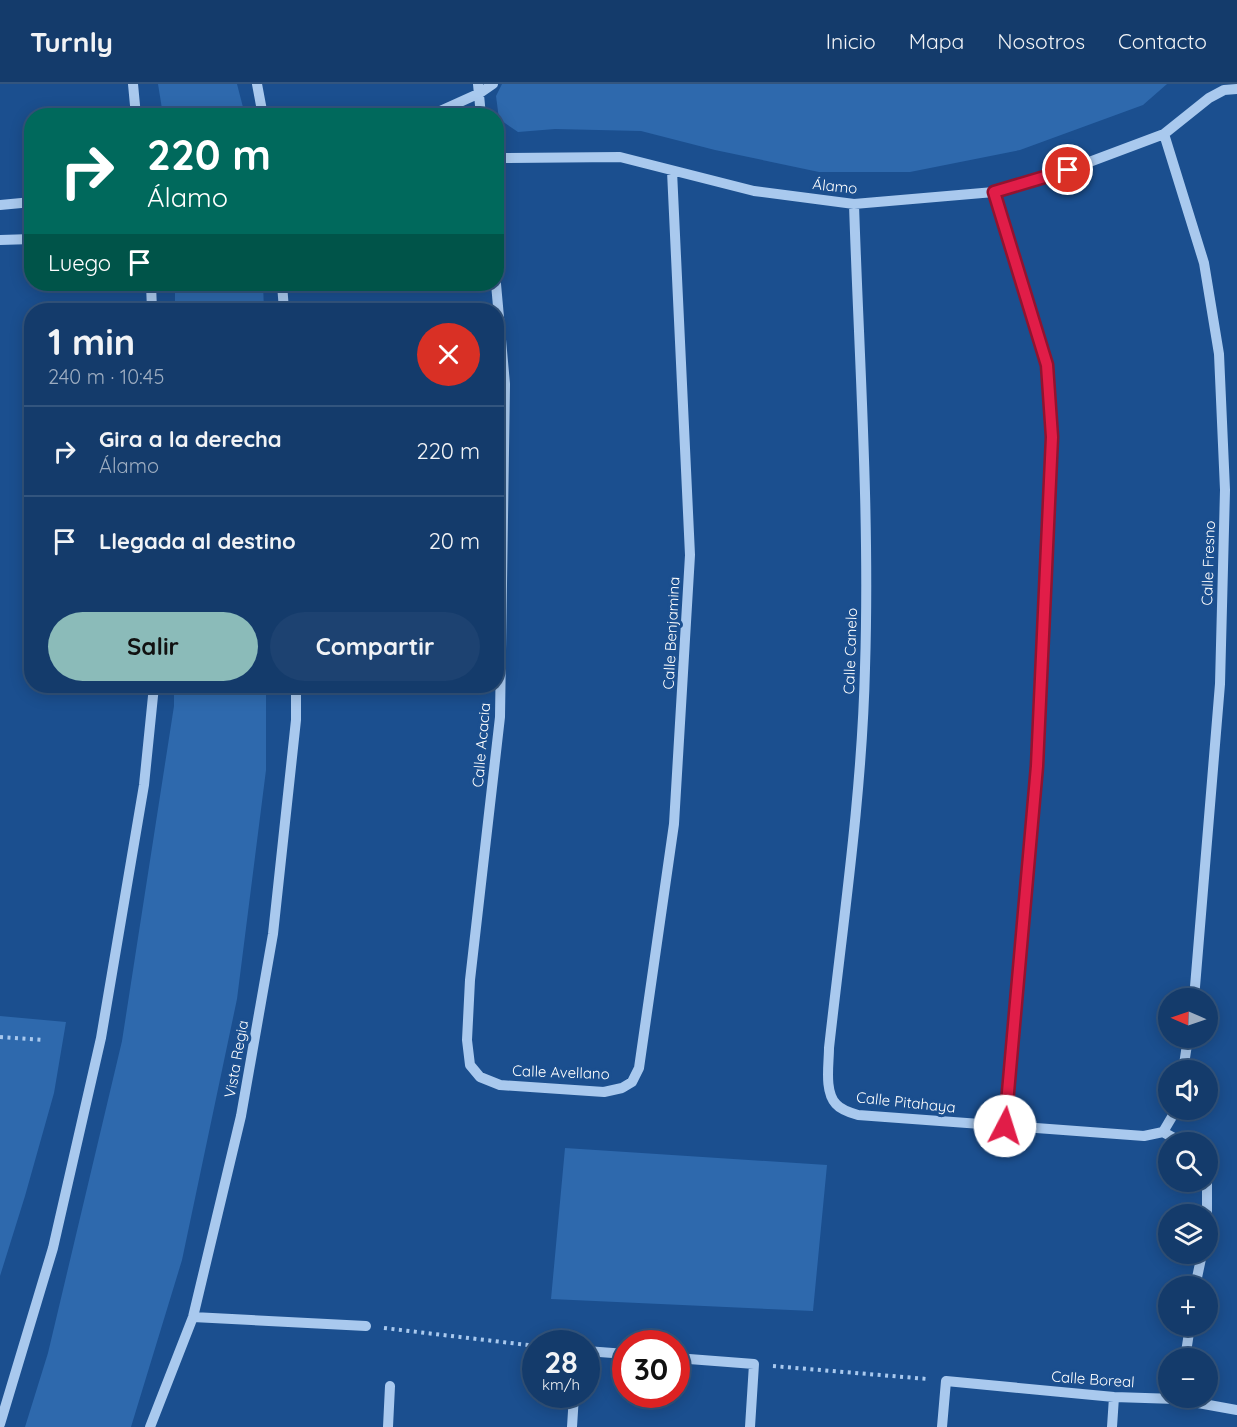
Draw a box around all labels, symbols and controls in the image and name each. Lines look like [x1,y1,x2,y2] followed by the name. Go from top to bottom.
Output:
[30,24,113,59] text: Turnly
[826,28,876,54] text: Inicio
[909,28,964,54] text: Mapa
[997,28,1085,54] text: Nosotros
[1118,28,1207,54] text: Contacto
[147,128,271,181] text: 220 m
[48,132,126,210] icon: right
[1042,144,1093,195] pin
[1051,153,1084,186] icon: arrive
[812,174,858,198] street label: Álamo
[147,180,228,214] text: Álamo
[123,246,156,279] icon: arrive
[48,249,111,277] text: Luego
[48,319,135,364] text: 1 min
[417,323,480,386] button: close
[48,364,164,389] text: 240 m · 10:45
[99,425,282,453] text: Gira a la derecha
[48,435,81,468] icon: right
[416,437,480,465] text: 220 m
[99,453,159,478] text: Álamo
[1197,520,1219,606] street label: Calle Fresno
[48,525,81,558] icon: arrive
[99,527,296,555] text: Llegada al destino
[429,527,480,555] text: 20 m
[659,576,683,690] street label: Calle Benjamina
[839,607,861,695] street label: Calle Canelo
[48,612,258,681] button: Salir
[270,612,480,681] button: Compartir
[468,702,494,788] street label: Calle Acacia
[1158,988,1218,1048] north arrow
[1158,988,1218,1408] map controls
[220,1019,252,1099] street label: Vista Regia
[1158,1060,1218,1120] button: sound
[512,1061,610,1083] street label: Calle Avellano
[855,1087,957,1117] street label: Calle Pitahaya
[973,1094,1037,1158] position arrow
[1158,1132,1218,1192] button: search
[1158,1204,1218,1264] button: layers
[1158,1276,1218,1336] button: +
[612,1330,690,1408] speed limit sign: 30
[544,1343,578,1381] text: 28
[1158,1348,1218,1408] button: −
[1051,1367,1135,1391] street label: Calle Boreal
[542,1375,580,1394] text: km/h

